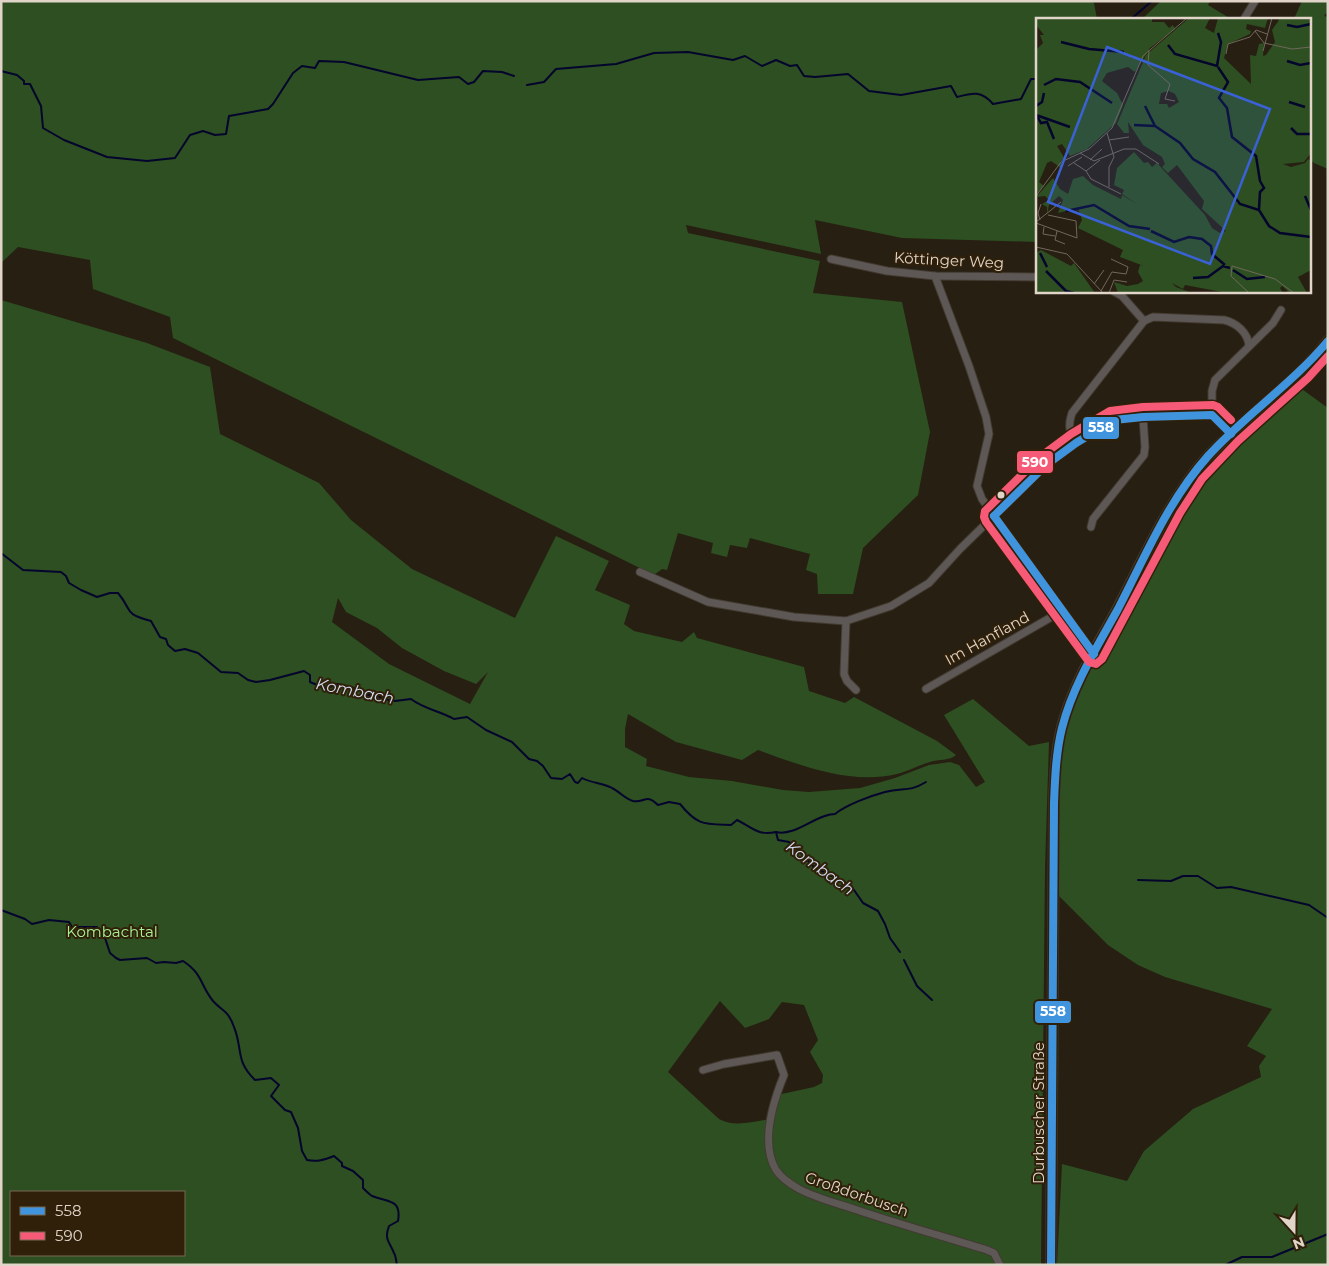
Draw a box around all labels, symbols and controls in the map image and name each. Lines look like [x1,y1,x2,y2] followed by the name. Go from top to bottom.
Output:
[1036,18,1312,292] inset map
[893,248,1005,272] street label: Köttinger Weg
[1082,416,1120,440] line badge: 558
[1088,418,1114,436] text: 558
[1016,450,1054,474] line badge: 590
[1022,453,1048,471] text: 590
[996,490,1006,500] unlabelled marker
[941,607,1033,669] street label: Im Hanfland
[314,674,396,708] water label: Kombach
[782,837,858,899] water label: Kombach
[66,922,158,941] park label: Kombachtal
[1034,1000,1072,1024] line badge: 558
[1040,1002,1066,1020] text: 558
[1029,1042,1048,1184] street label: Durbuscher Straße
[803,1167,911,1221] street label: Großdorbusch
[10,1191,185,1256] legend
[55,1201,81,1220] text: 558
[1269,1206,1319,1256] north arrow
[55,1226,83,1245] text: 590
[1290,1233,1307,1254] text: N

